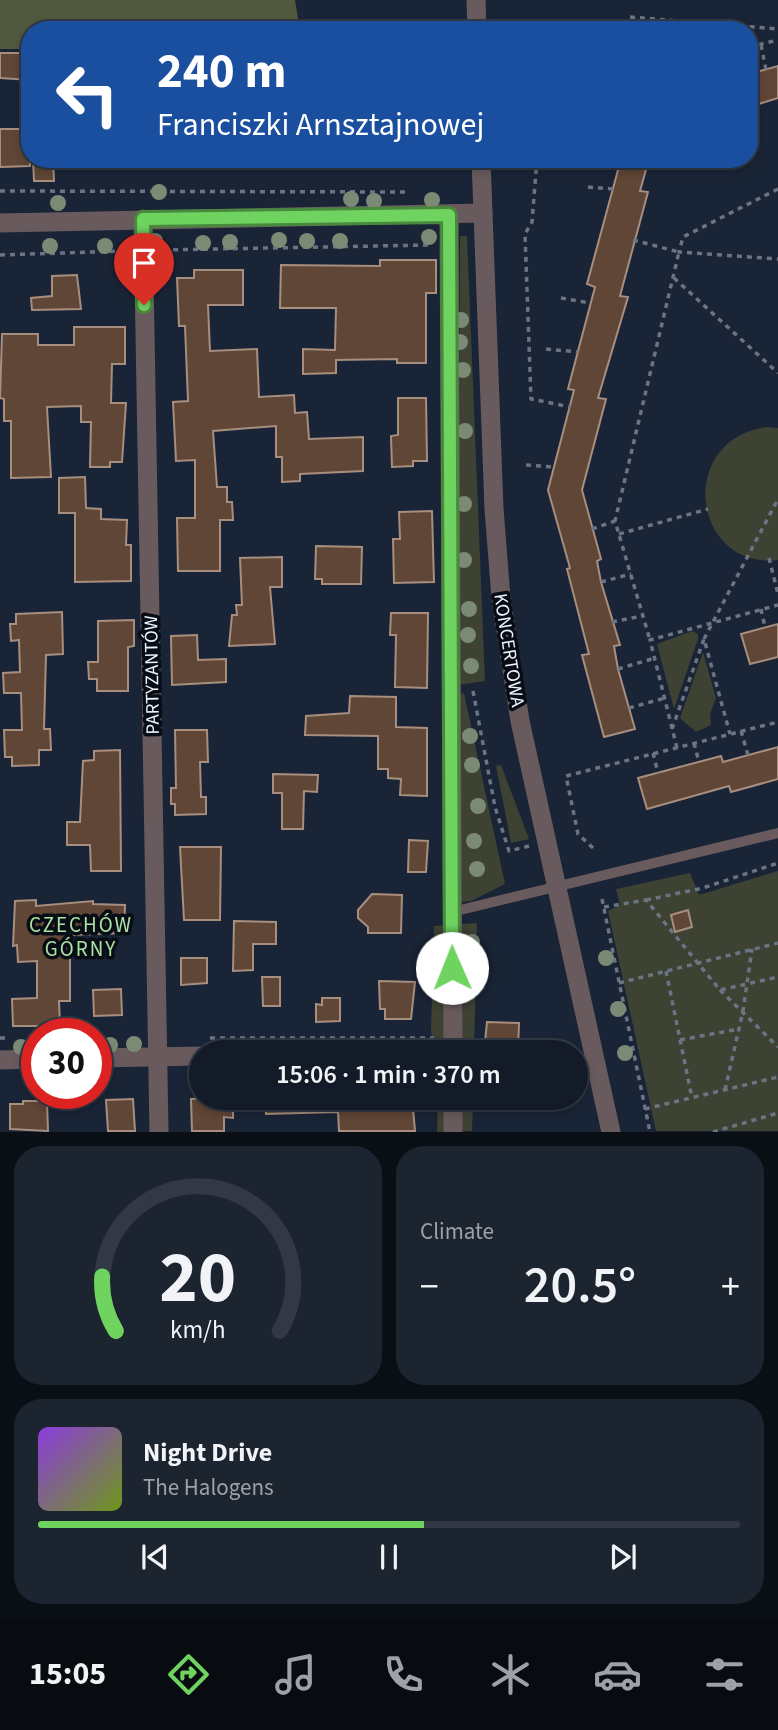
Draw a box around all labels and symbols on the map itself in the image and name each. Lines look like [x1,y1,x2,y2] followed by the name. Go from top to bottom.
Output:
[114,233,174,305] pin
[486,592,531,710] street label: KONCERTOWA
[138,615,167,735] street label: PARTYZANTÓW
[29,910,133,964] district label: CZECHÓW GÓRNY
[415,931,489,1005] position arrow
[21,1018,112,1109] speed limit sign: 30

